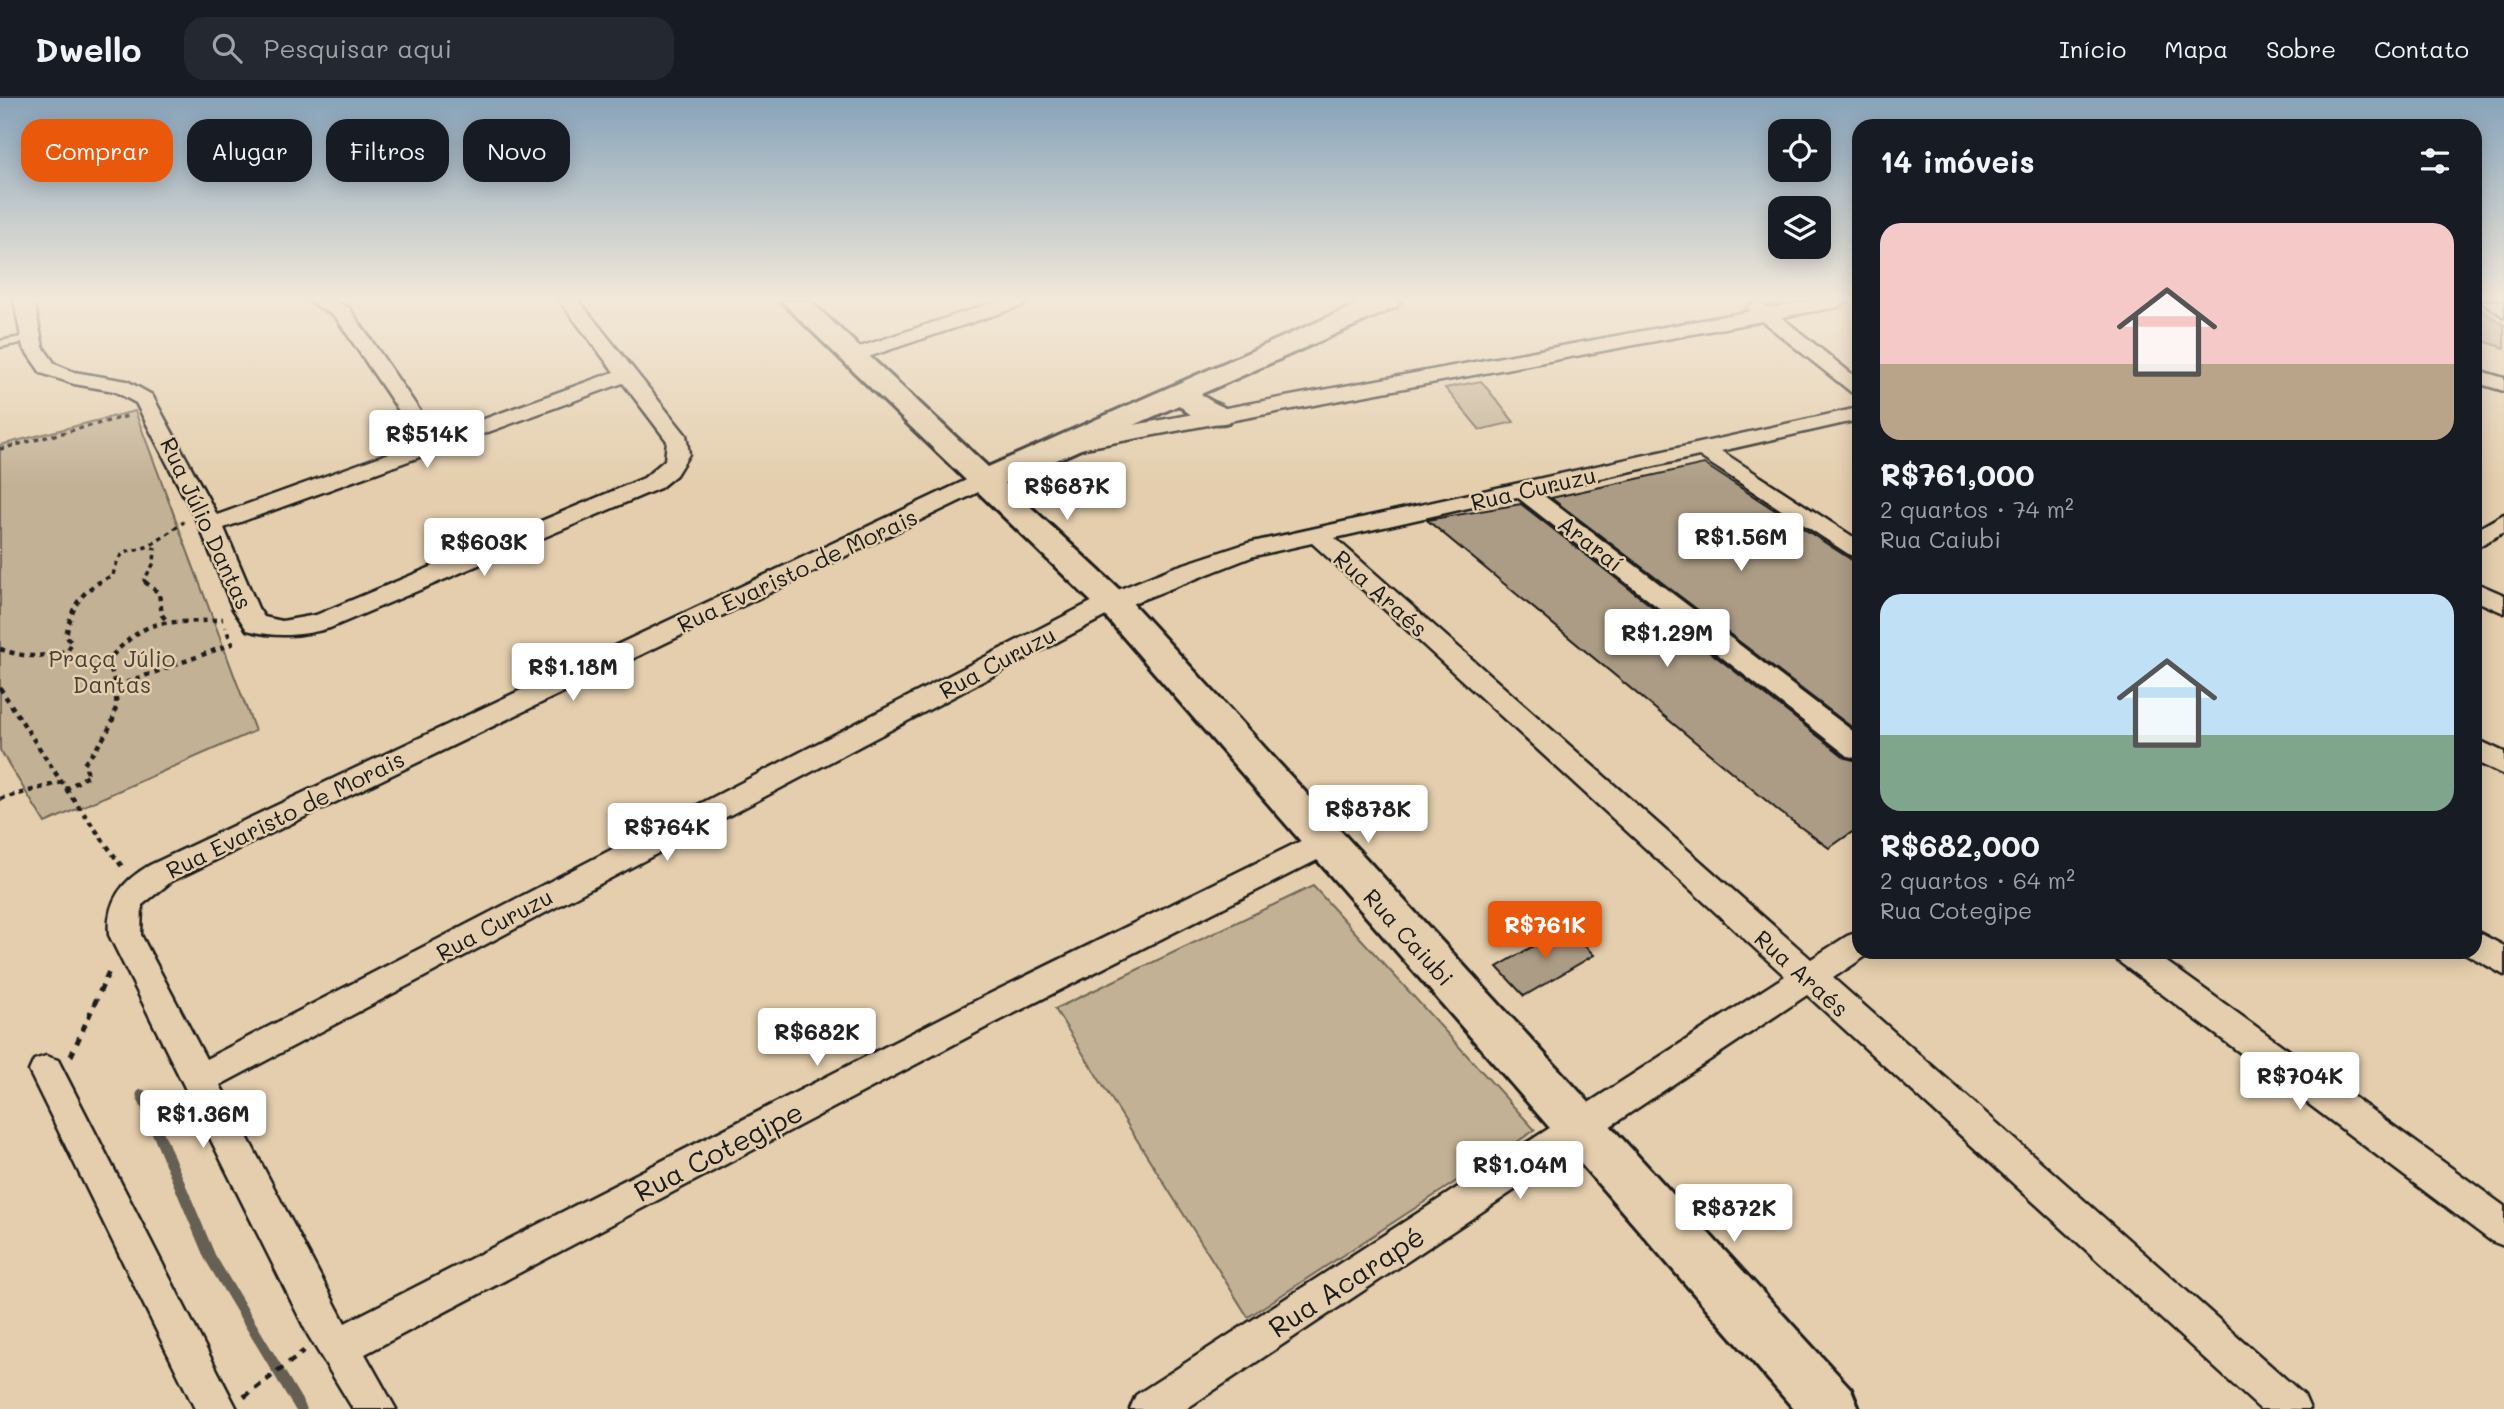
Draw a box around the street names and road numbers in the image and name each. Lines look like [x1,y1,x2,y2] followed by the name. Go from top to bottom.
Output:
[154,432,260,614] street label: Rua Júlio Dantas
[1468,459,1598,517] street label: Rua Curuzu
[672,501,922,639] street label: Rua Evaristo de Morais
[1552,508,1630,578] street label: Araraí
[1328,543,1434,643] street label: Rua Araés
[934,619,1060,705] street label: Rua Curuzu
[161,743,409,885] street label: Rua Evaristo de Morais
[431,881,557,967] street label: Rua Curuzu
[1357,882,1461,992] street label: Rua Caiubi
[1749,923,1855,1023] street label: Rua Araés
[627,1093,809,1209] street label: Rua Cotegipe
[1261,1217,1431,1345] street label: Rua Acarapé

